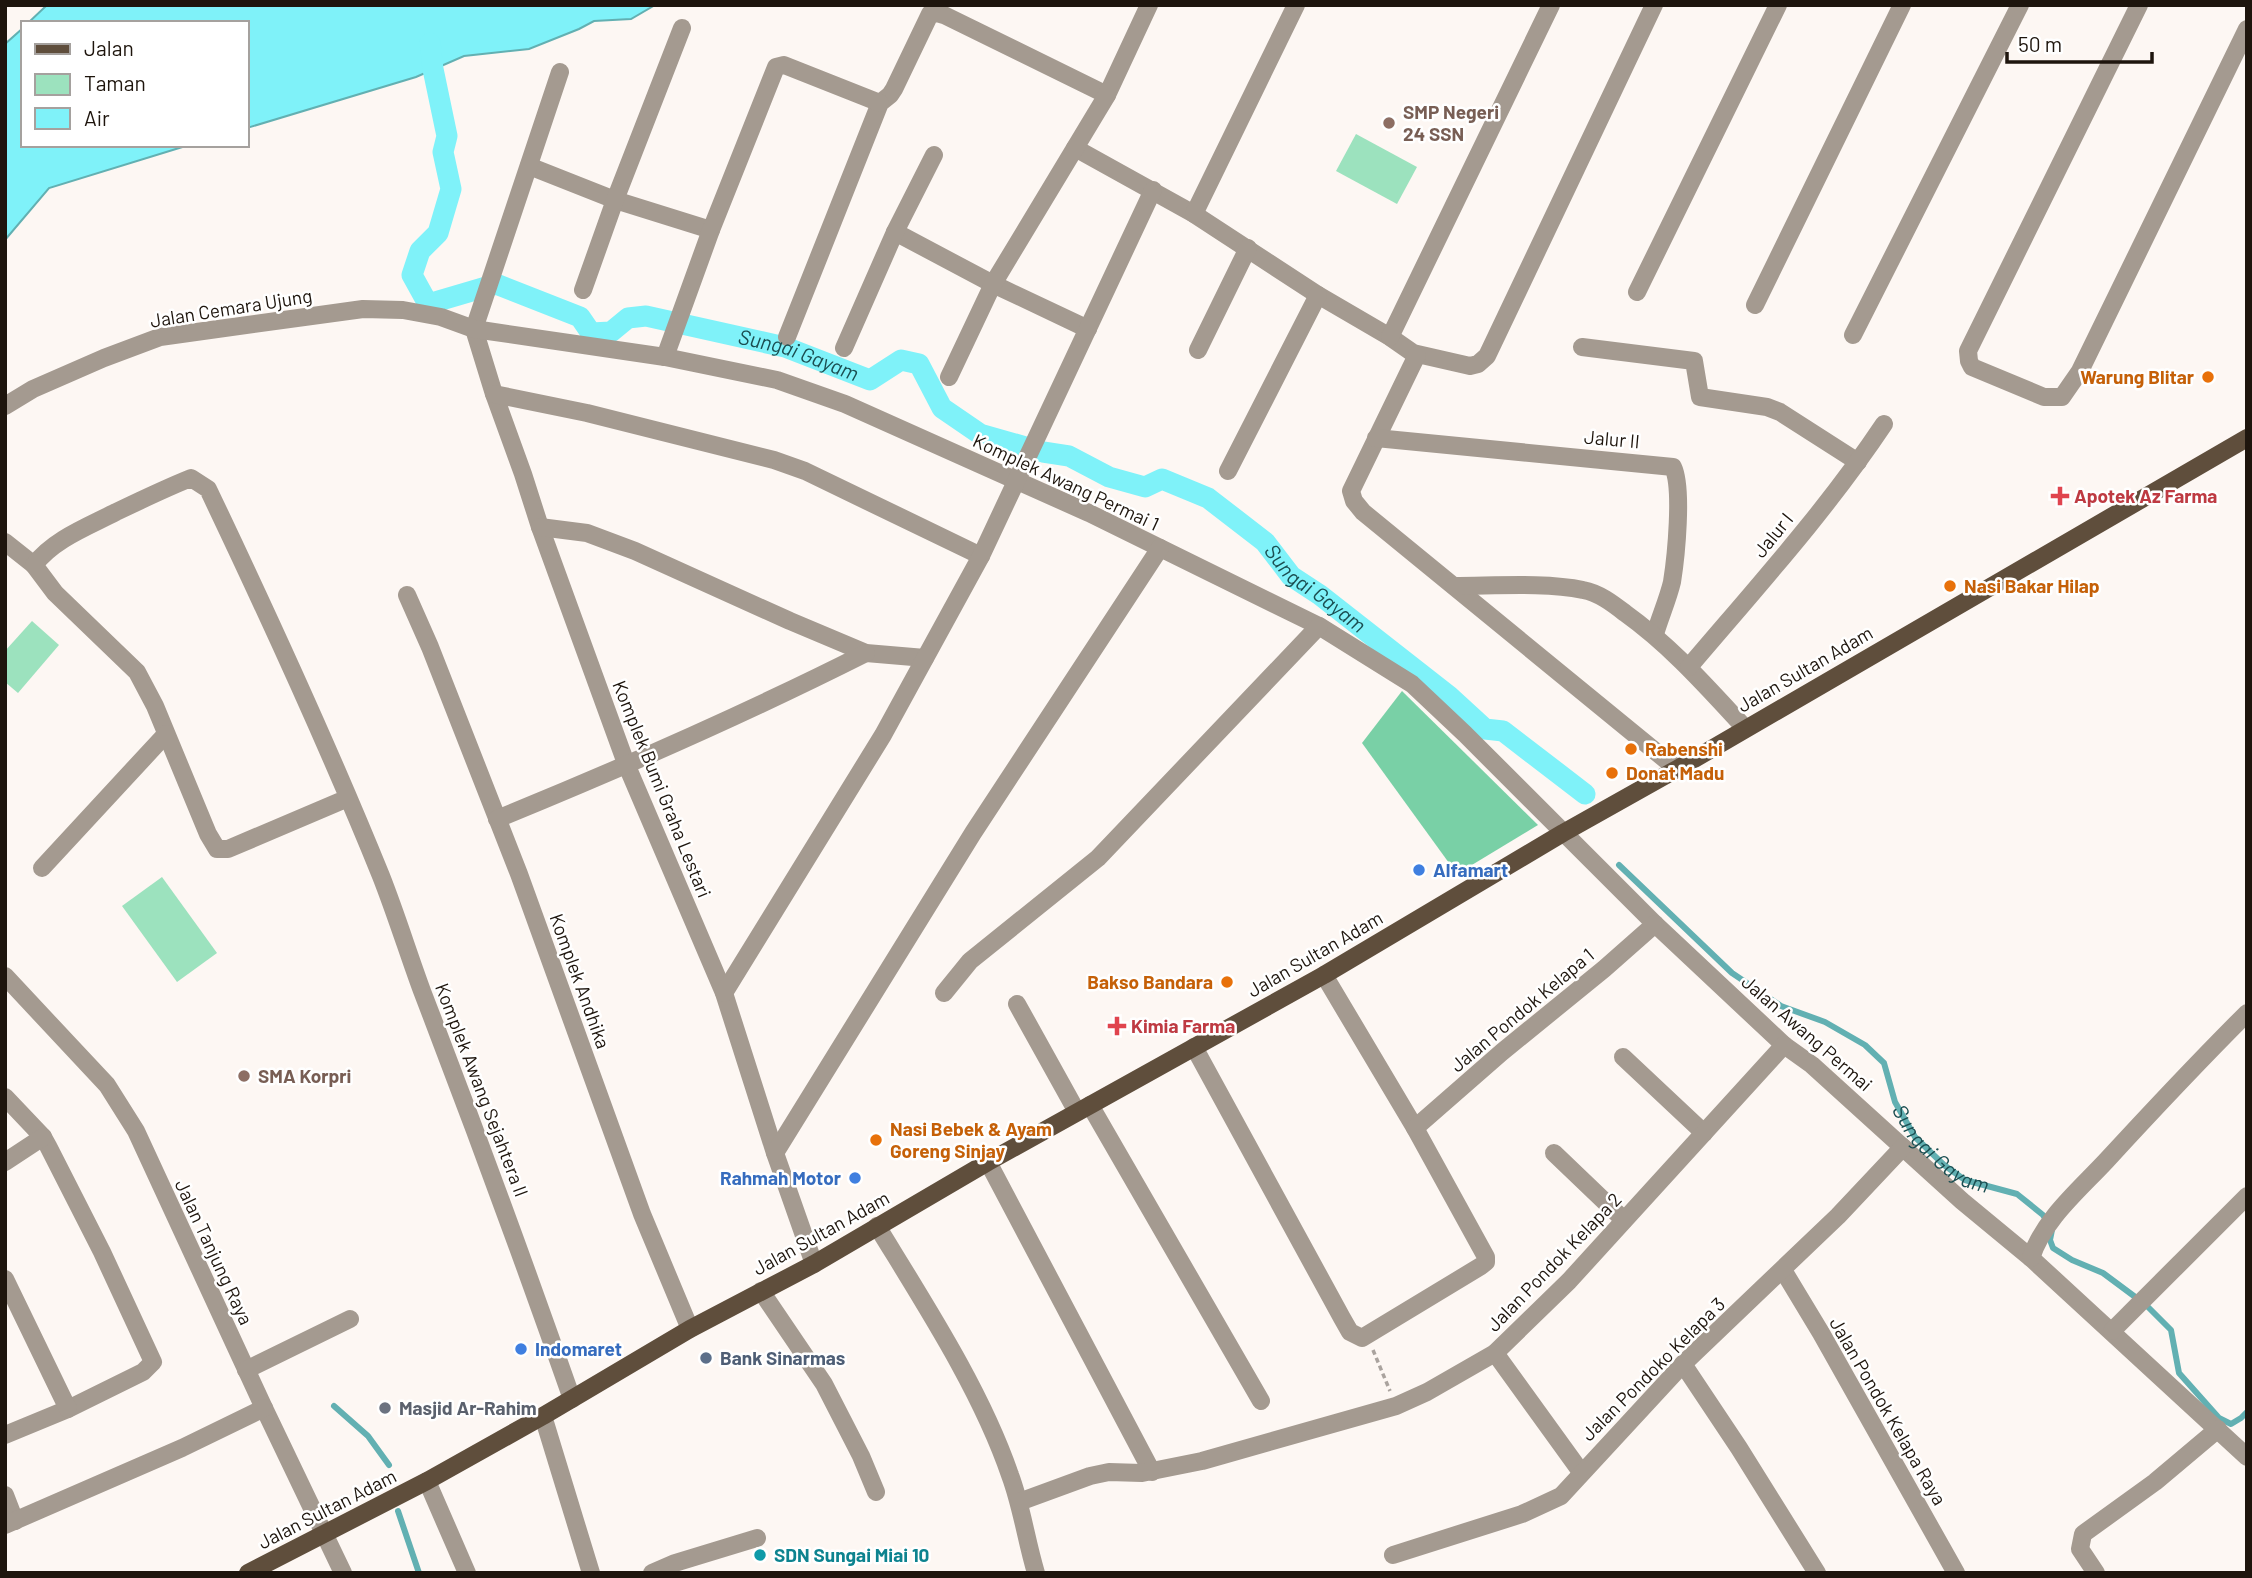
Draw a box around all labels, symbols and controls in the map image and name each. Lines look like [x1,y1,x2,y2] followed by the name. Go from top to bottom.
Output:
[21,21,248,147] legend
[2007,21,2152,65] scale bar
[2018,31,2062,56] text: 50 m
[84,35,134,60] text: Jalan
[84,70,146,95] text: Taman
[1403,100,1499,145] place label: SMP Negeri 24 SSN
[84,105,110,130] text: Air
[1381,115,1397,131] marker: SMP Negeri 24 SSN
[148,283,314,332] street label: Jalan Cemara Ujung
[736,323,863,385] water label: Sungai Gayam
[2080,365,2195,388] place label: Warung Blitar
[2200,369,2216,385] marker: Warung Blitar
[1583,425,1641,452] street label: Jalur II
[969,428,1163,535] street label: Komplek Awang Permai 1
[2074,484,2217,507] place label: Apotek Az Farma
[2052,488,2068,504] marker: Apotek Az Farma
[1748,508,1798,562] street label: Jalur I
[1260,539,1371,637] water label: Sungai Gayam
[1964,574,2100,597] place label: Nasi Bakar Hilap
[1942,578,1958,594] marker: Nasi Bakar Hilap
[1733,621,1876,717] street label: Jalan Sultan Adam
[608,677,717,901] street label: Komplek Bumi Graha Lestari
[1645,737,1723,760] place label: Rabenshi
[1623,741,1639,757] marker: Rabenshi
[1626,761,1724,784] place label: Donat Madu
[1604,765,1620,781] marker: Donat Madu
[1433,858,1508,881] place label: Alfamart
[1411,862,1427,878] marker: Alfamart
[1243,906,1386,1002] street label: Jalan Sultan Adam
[545,910,616,1051] street label: Komplek Andhika
[1445,943,1598,1076] street label: Jalan Pondok Kelapa 1
[1087,970,1213,993] place label: Bakso Bandara
[1737,970,1877,1096] street label: Jalan Awang Permai
[1219,974,1235,990] marker: Bakso Bandara
[431,980,534,1200] street label: Komplek Awang Sejahtera II
[1131,1014,1235,1037] place label: Kimia Farma
[1109,1018,1125,1034] marker: Kimia Farma
[258,1064,351,1087] place label: SMA Korpri
[236,1068,252,1084] marker: SMA Korpri
[1888,1100,1992,1197] water label: Sungai Gayam
[890,1117,1052,1162] place label: Nasi Bebek & Ayam Goreng Sinjay
[868,1132,884,1148] marker: Nasi Bebek & Ayam Goreng Sinjay
[720,1166,842,1189] place label: Rahmah Motor
[847,1170,863,1186] marker: Rahmah Motor
[171,1175,258,1328] street label: Jalan Tanjung Raya
[749,1186,893,1280] street label: Jalan Sultan Adam
[1481,1188,1626,1336] street label: Jalan Pondok Kelapa 2
[1576,1292,1729,1445] street label: Jalan Pondoko Kelapa 3
[1825,1313,1952,1509] street label: Jalan Pondok Kelapa Raya
[535,1337,622,1360] place label: Indomaret
[513,1341,529,1357] marker: Indomaret
[720,1346,845,1369] place label: Bank Sinarmas
[698,1350,714,1366] marker: Bank Sinarmas
[399,1396,537,1419] place label: Masjid Ar-Rahim
[377,1400,393,1416] marker: Masjid Ar-Rahim
[254,1464,400,1553] street label: Jalan Sultan Adam
[774,1543,929,1566] place label: SDN Sungai Miai 10
[752,1547,768,1563] marker: SDN Sungai Miai 10

